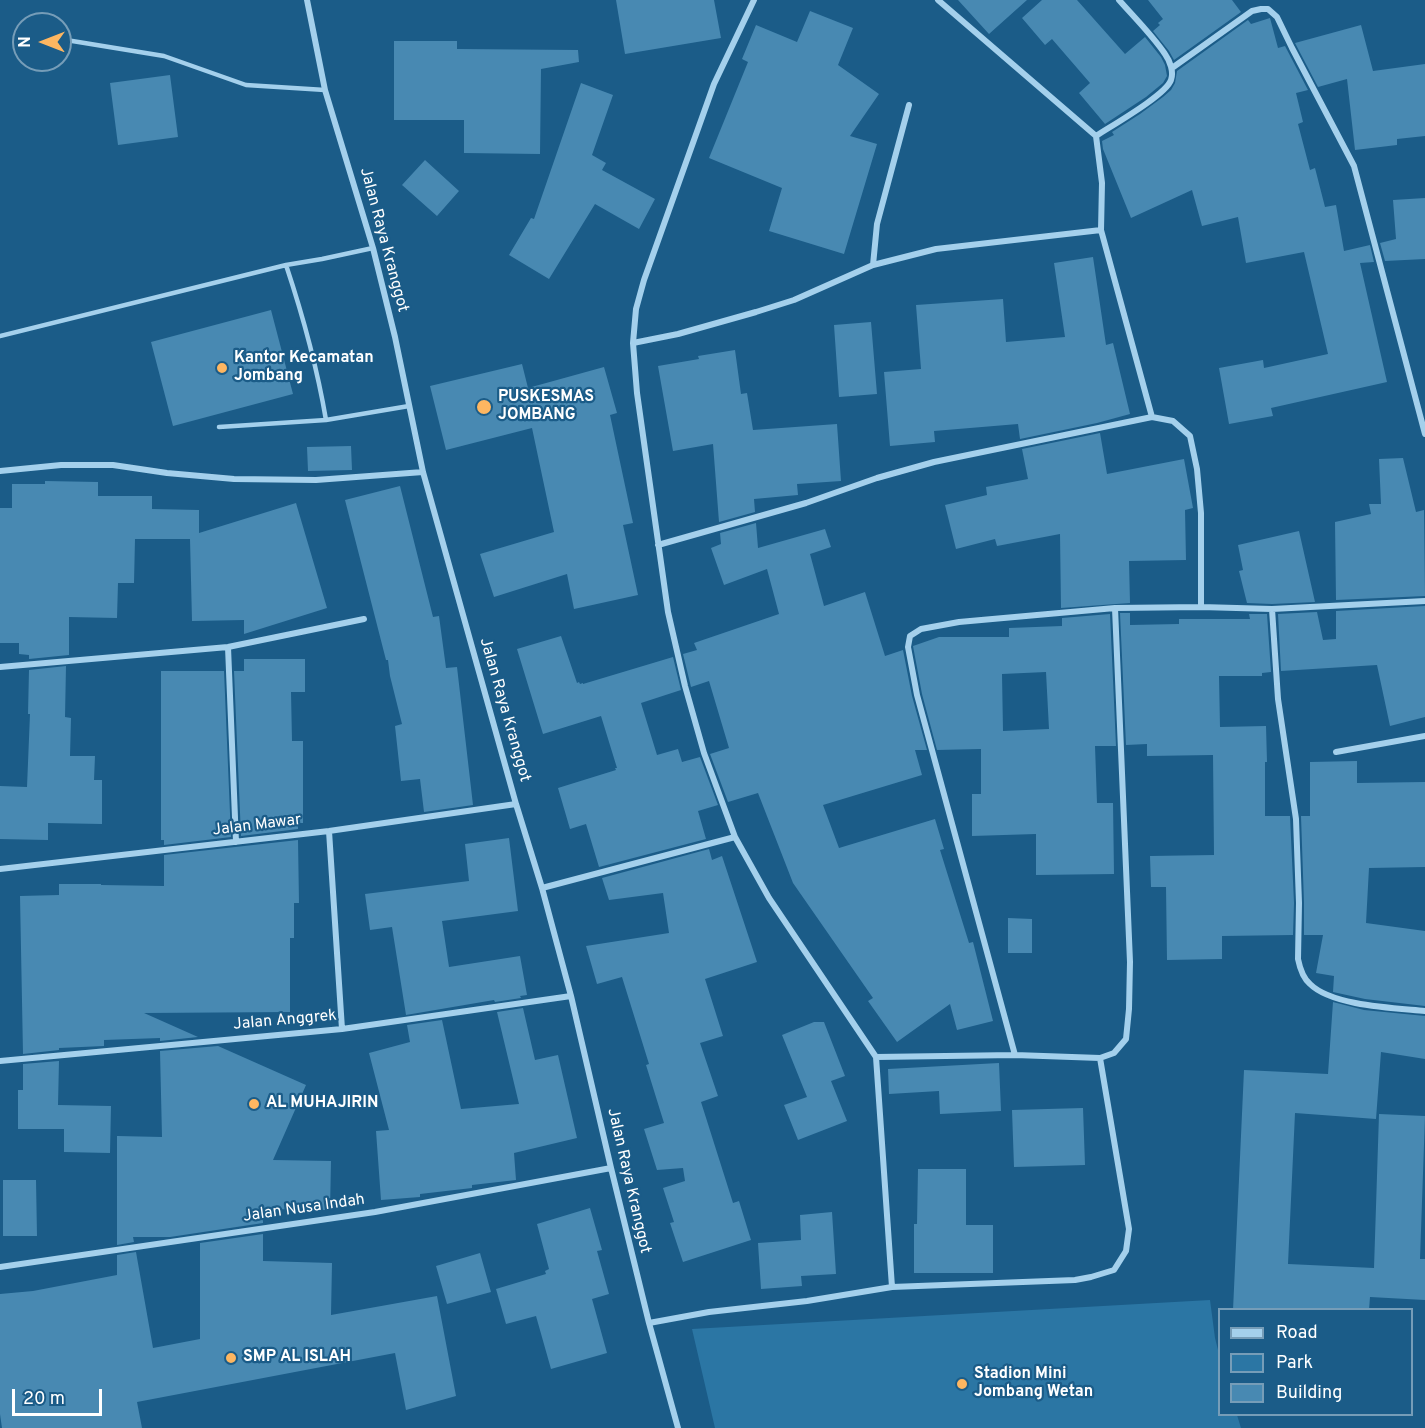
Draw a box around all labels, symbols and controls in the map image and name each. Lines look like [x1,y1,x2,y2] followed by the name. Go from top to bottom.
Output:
[12,12,72,72] north arrow
[16,36,36,48] text: N
[354,166,412,314] street label: Jalan Raya Kranggot
[234,349,374,387] place label: Kantor Kecamatan Jombang
[215,361,229,375] marker: Kantor Kecamatan Jombang
[498,388,594,426] place label: PUSKESMAS JOMBANG
[475,398,493,416] marker: PUSKESMAS JOMBANG
[474,636,534,784] street label: Jalan Raya Kranggot
[211,811,303,841] street label: Jalan Mawar
[232,1007,338,1035] street label: Jalan Anggrek
[266,1094,378,1114] place label: AL MUHAJIRIN
[247,1097,261,1111] marker: AL MUHAJIRIN
[602,1106,654,1256] street label: Jalan Raya Kranggot
[242,1191,366,1227] street label: Jalan Nusa Indah
[1218,1308,1413,1416] legend
[1276,1322,1318,1345] text: Road
[243,1348,351,1368] place label: SMP AL ISLAH
[224,1351,238,1365] marker: SMP AL ISLAH
[1276,1352,1313,1375] text: Park
[974,1365,1093,1403] place label: Stadion Mini Jombang Wetan
[15,1377,105,1415] scale bar
[955,1377,969,1391] marker: Stadion Mini Jombang Wetan
[1276,1382,1342,1405] text: Building
[23,1388,65,1411] text: 20 m

